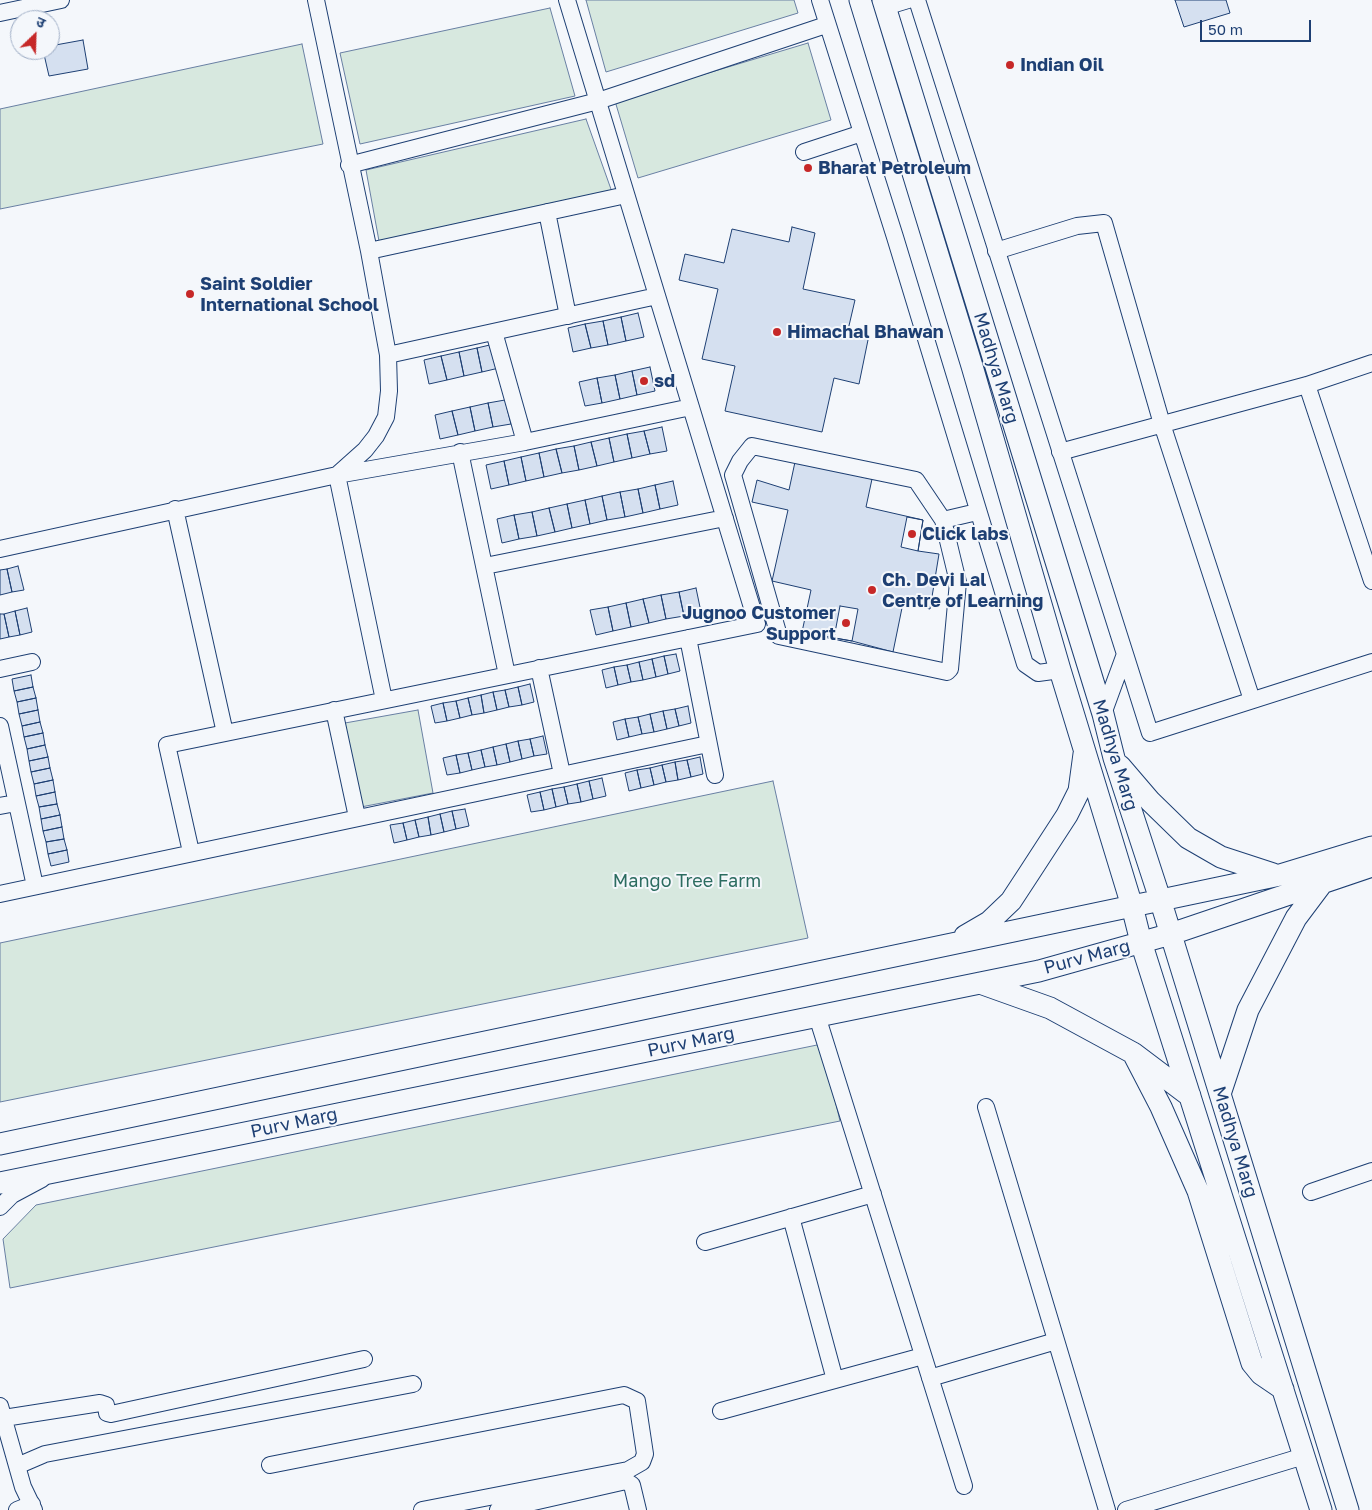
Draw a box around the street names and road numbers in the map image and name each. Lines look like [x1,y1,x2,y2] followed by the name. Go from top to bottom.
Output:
[969,310,1023,426] street label: Madhya Marg
[1088,697,1142,813] street label: Madhya Marg
[1042,935,1132,979] street label: Purv Marg
[646,1022,736,1062] street label: Purv Marg
[1208,1084,1262,1200] street label: Madhya Marg
[249,1103,339,1143] street label: Purv Marg

